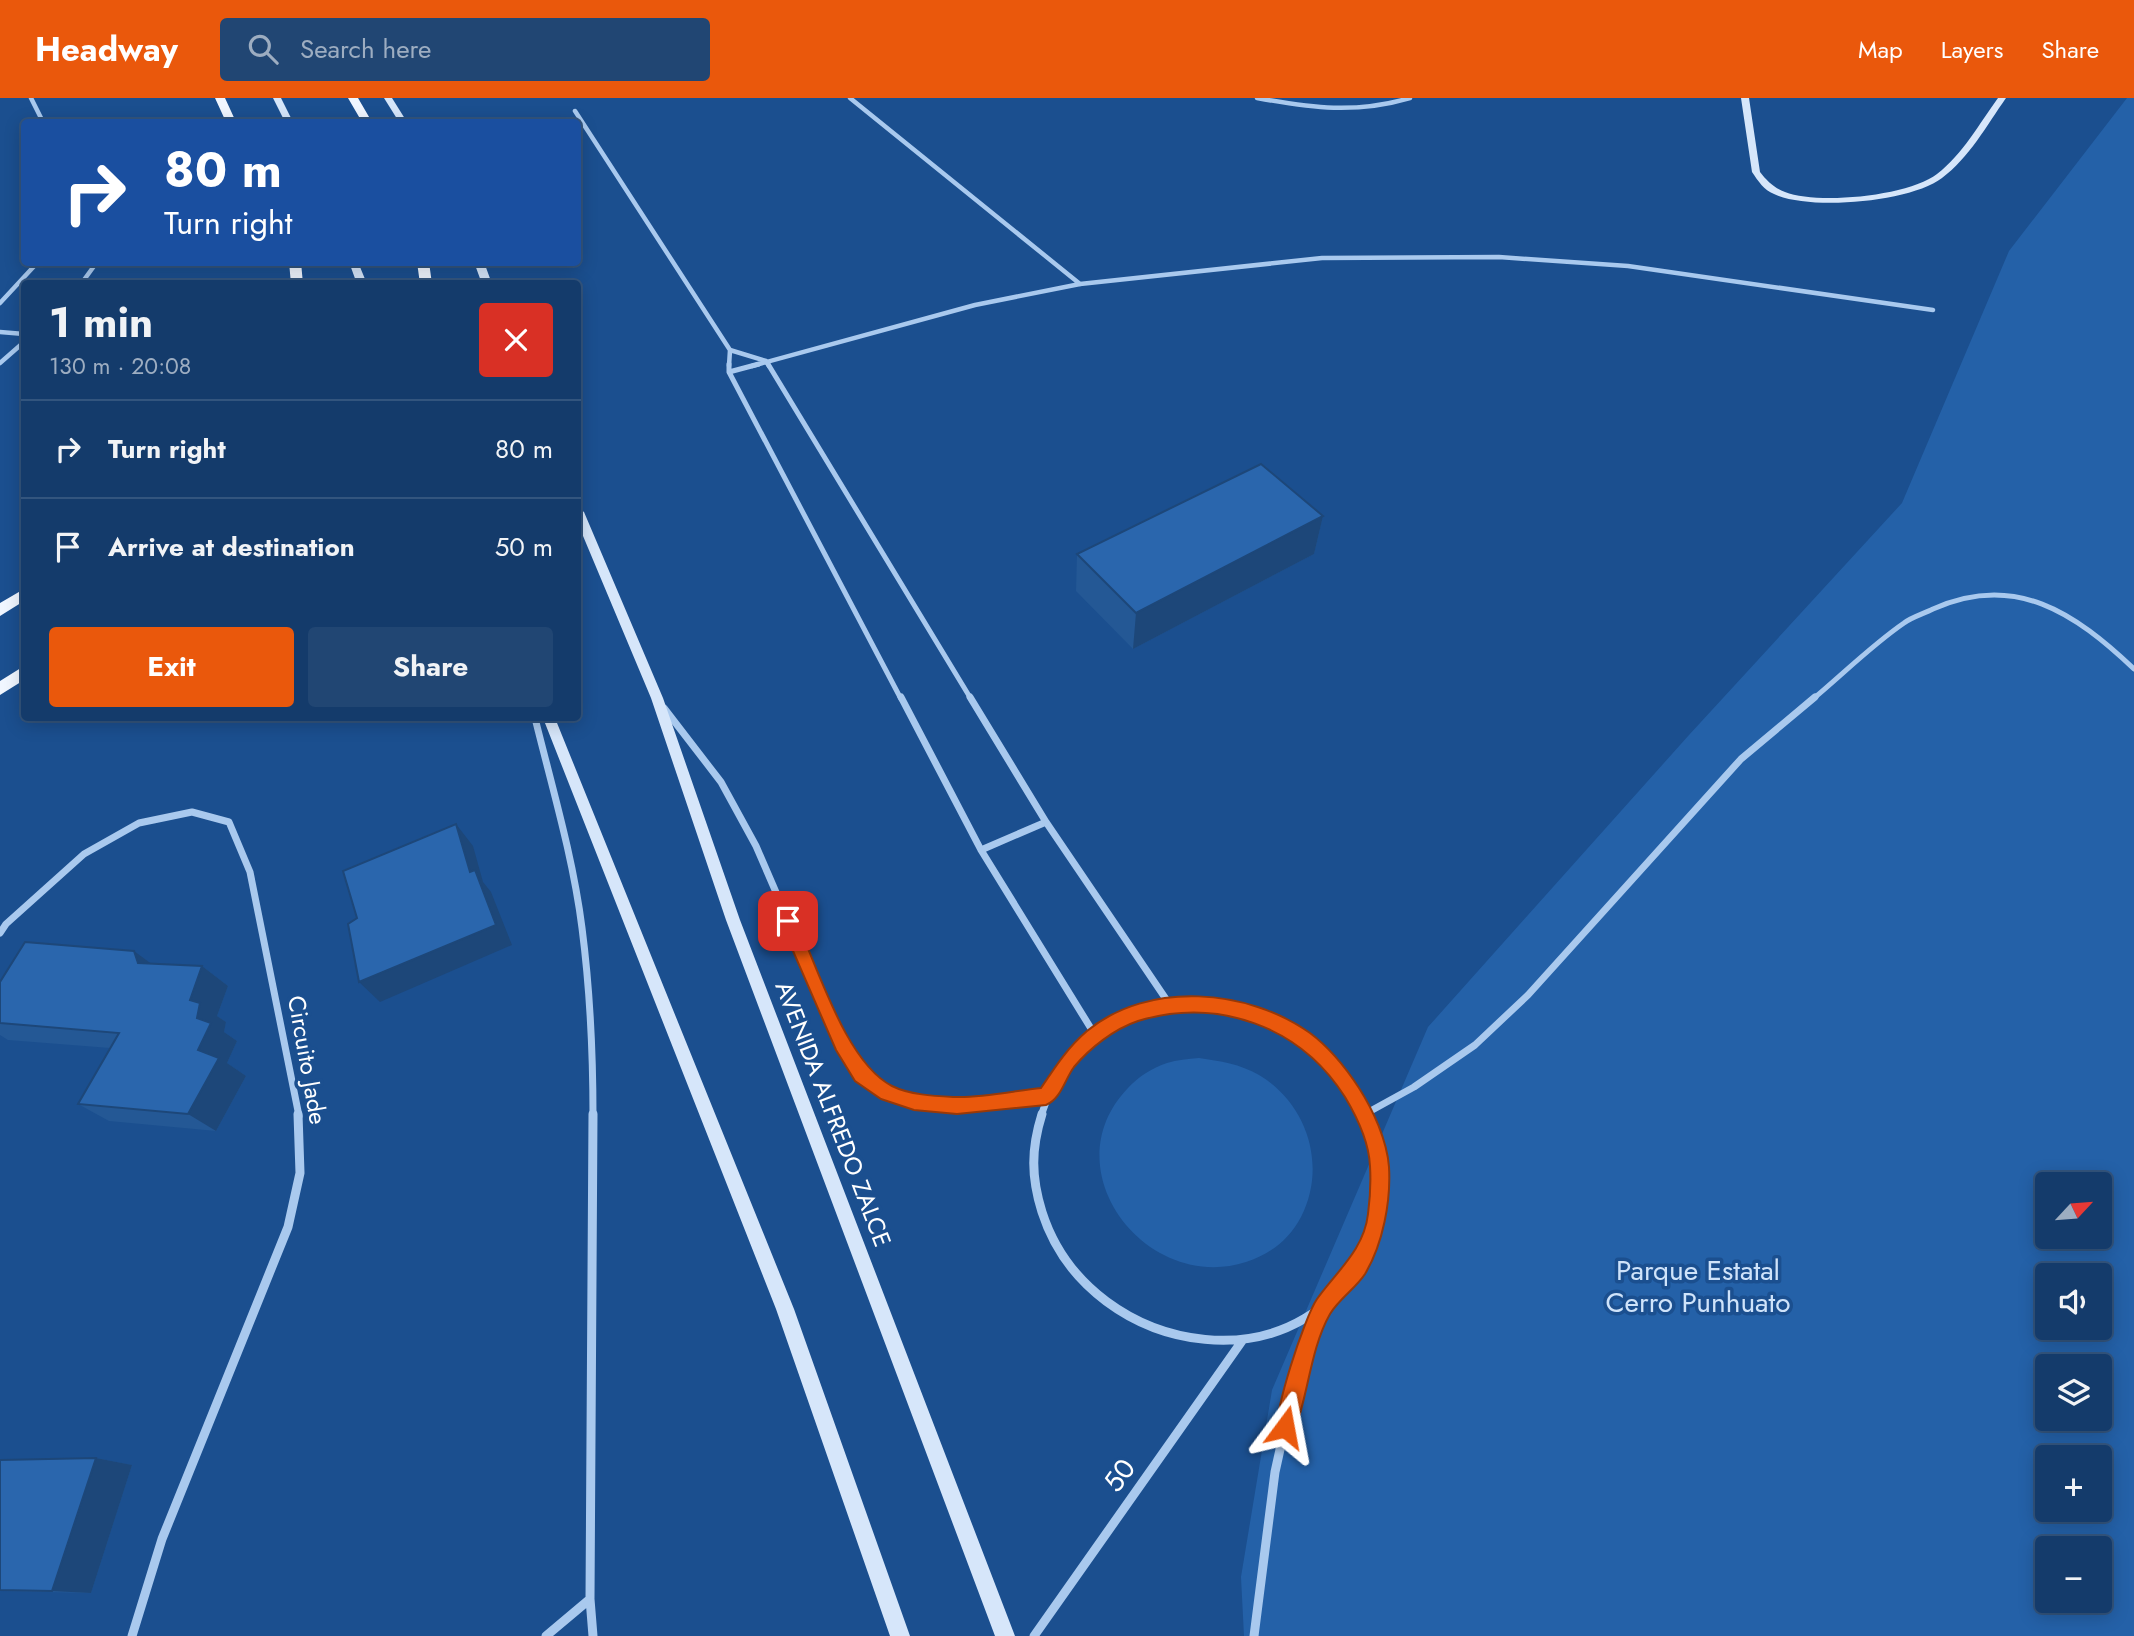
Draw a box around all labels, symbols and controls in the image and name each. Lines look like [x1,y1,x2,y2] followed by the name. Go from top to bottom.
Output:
[220,18,710,81] search box
[35,26,178,73] text: Headway
[244,30,282,68] icon: search
[300,30,431,68] text: Search here
[1858,32,1903,67] text: Map
[1941,32,2003,67] text: Layers
[2041,32,2099,67] text: Share
[164,135,282,205] text: 80 m
[49,147,140,238] icon: right
[164,200,293,246] text: Turn right
[49,292,153,353] text: 1 min
[479,303,553,377] button: close
[49,349,191,383] text: 130 m · 20:08
[49,430,87,468] icon: right
[108,430,226,468] text: Turn right
[495,430,553,468] text: 80 m
[49,528,87,566] icon: arrive
[108,528,355,566] text: Arrive at destination
[495,528,553,566] text: 50 m
[49,627,294,707] button: Exit
[308,627,553,707] button: Share
[758,891,818,951] pin
[769,902,807,940] icon: arrive
[767,976,900,1252] street label: AVENIDA ALFREDO ZALCE
[279,993,336,1127] street label: Circuito Jade
[2035,1172,2112,1250] north arrow
[2035,1172,2112,1613] map controls
[1605,1250,1791,1323] park label: Parque Estatal Cerro Punhuato
[2035,1263,2112,1340] button: sound
[2035,1354,2112,1431] button: layers
[1248,1390,1322,1464] position arrow
[2035,1445,2112,1522] button: +
[1093,1450,1146,1500] street label: 50
[2035,1536,2112,1613] button: −

